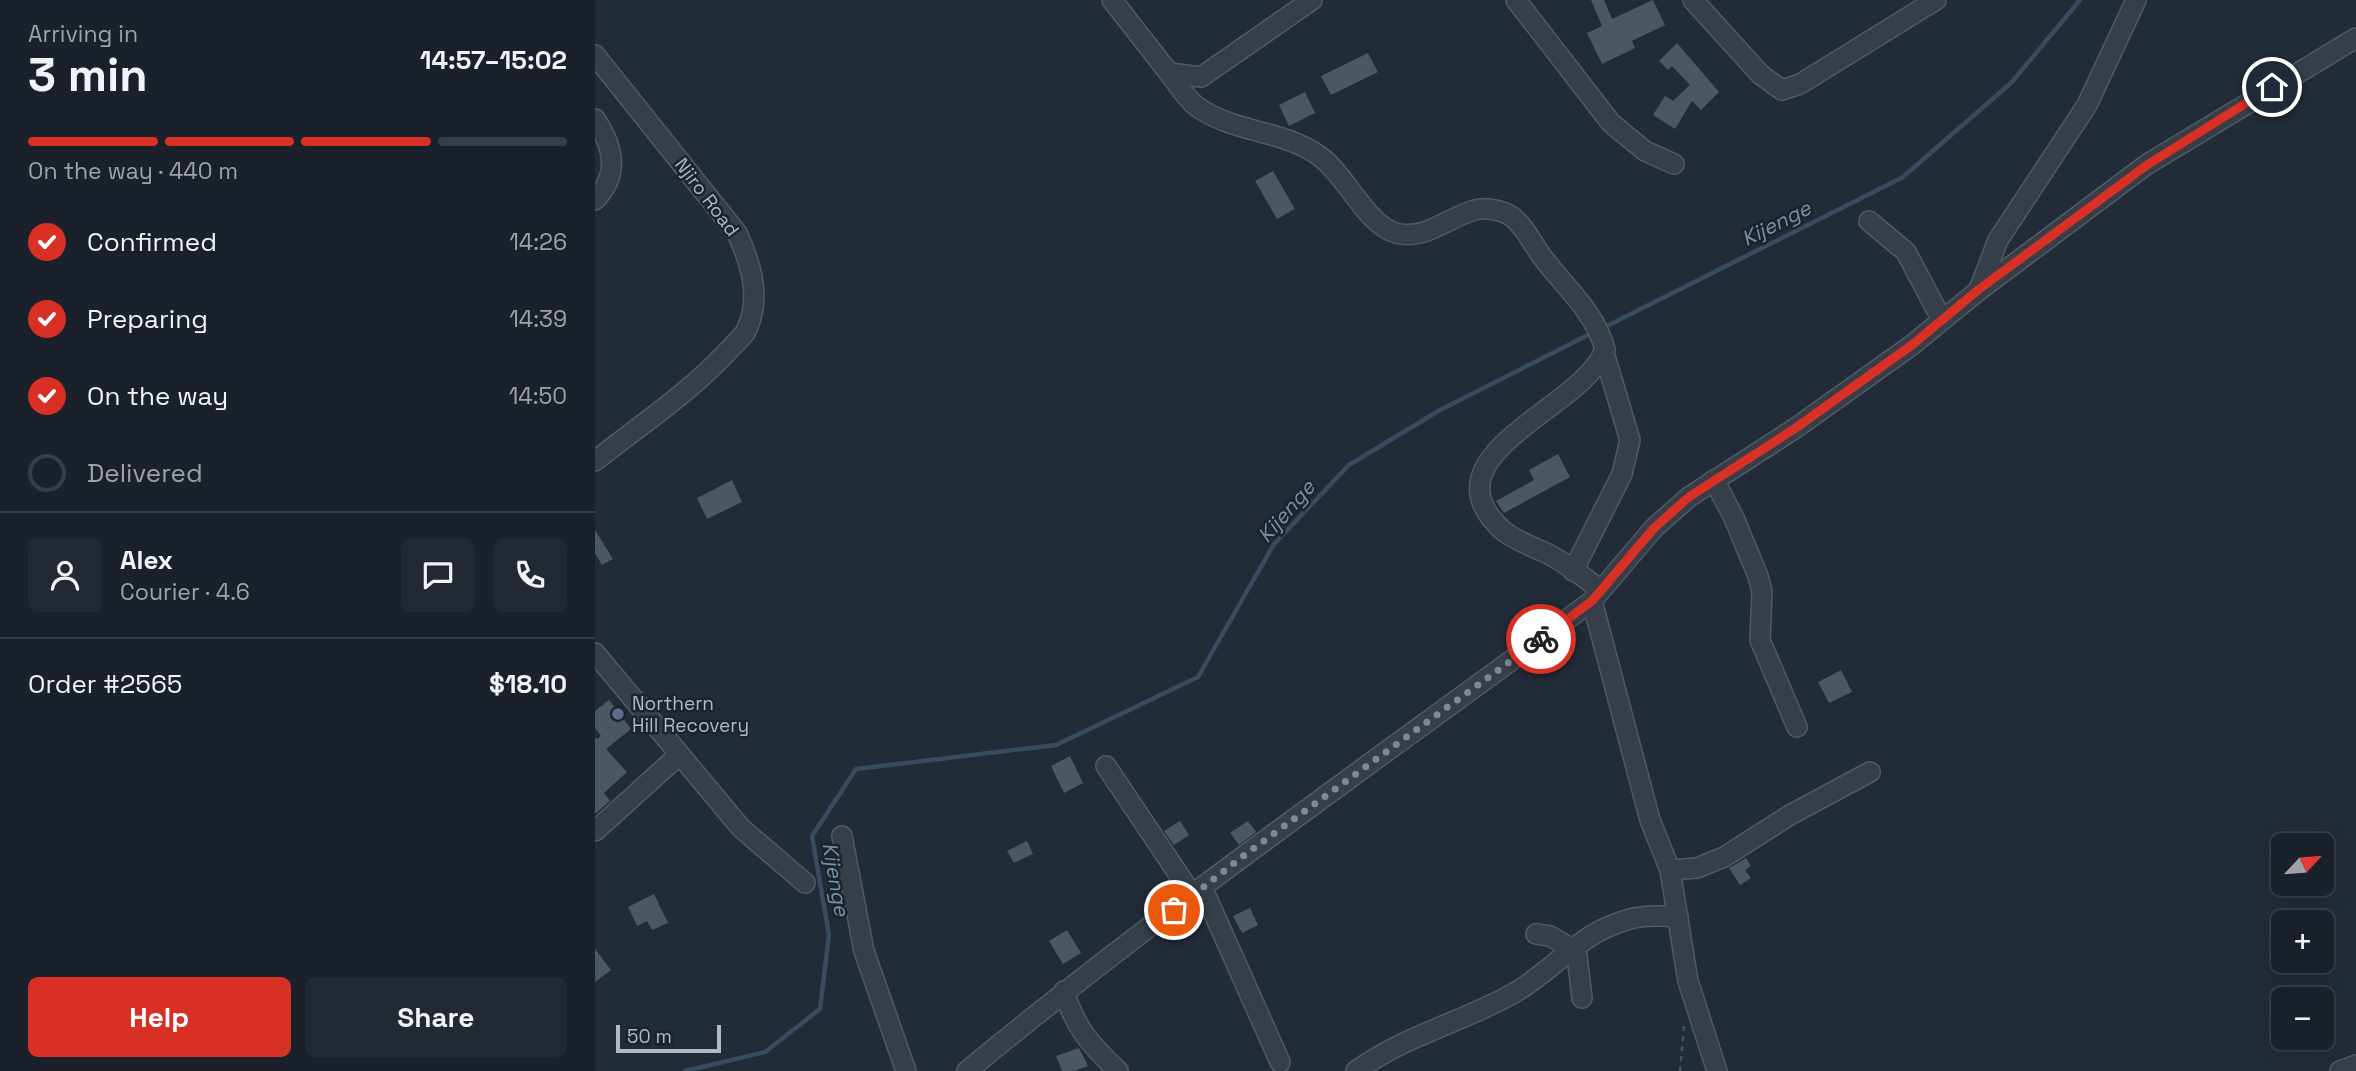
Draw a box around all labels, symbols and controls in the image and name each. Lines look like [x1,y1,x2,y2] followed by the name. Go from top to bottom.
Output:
[28,19,138,49] text: Arriving in
[420,43,567,77] text: 14:57–15:02
[28,46,148,104] text: 3 min
[2242,57,2302,117] pin
[2253,68,2291,106] icon: home
[669,153,745,241] street label: Njiro Road
[28,156,238,186] text: On the way · 440 m
[1737,193,1817,252] water label: Kijenge
[28,223,66,261] icon: check
[87,225,217,259] text: Confirmed
[509,227,567,257] text: 14:26
[28,300,66,338] icon: check
[87,302,208,336] text: Preparing
[509,304,567,334] text: 14:39
[28,377,66,415] icon: check
[87,379,228,413] text: On the way
[509,381,567,411] text: 14:50
[87,456,203,490] text: Delivered
[1251,473,1322,548] water label: Kijenge
[28,538,102,612] button: person
[401,538,475,612] button: chat
[493,538,567,612] button: phone
[120,543,173,577] text: Alex
[120,577,250,607] text: Courier · 4.6
[1506,604,1576,674] courier
[1522,620,1560,658] icon: bike
[28,667,182,701] text: Order #2565
[489,667,567,701] text: $18.10
[632,691,749,738] place label: Northern Hill Recovery
[610,706,626,722] marker: Northern Hill Recovery
[2271,833,2335,896] north arrow
[2271,833,2334,1050] map controls
[816,840,856,919] water label: Kijenge
[1144,880,1204,940] pin
[1155,891,1193,929] icon: bag
[2271,910,2334,973] button: +
[28,977,291,1057] button: Help
[305,977,567,1057] button: Share
[2271,987,2334,1050] button: −
[616,1022,721,1054] scale bar
[627,1024,672,1049] text: 50 m

